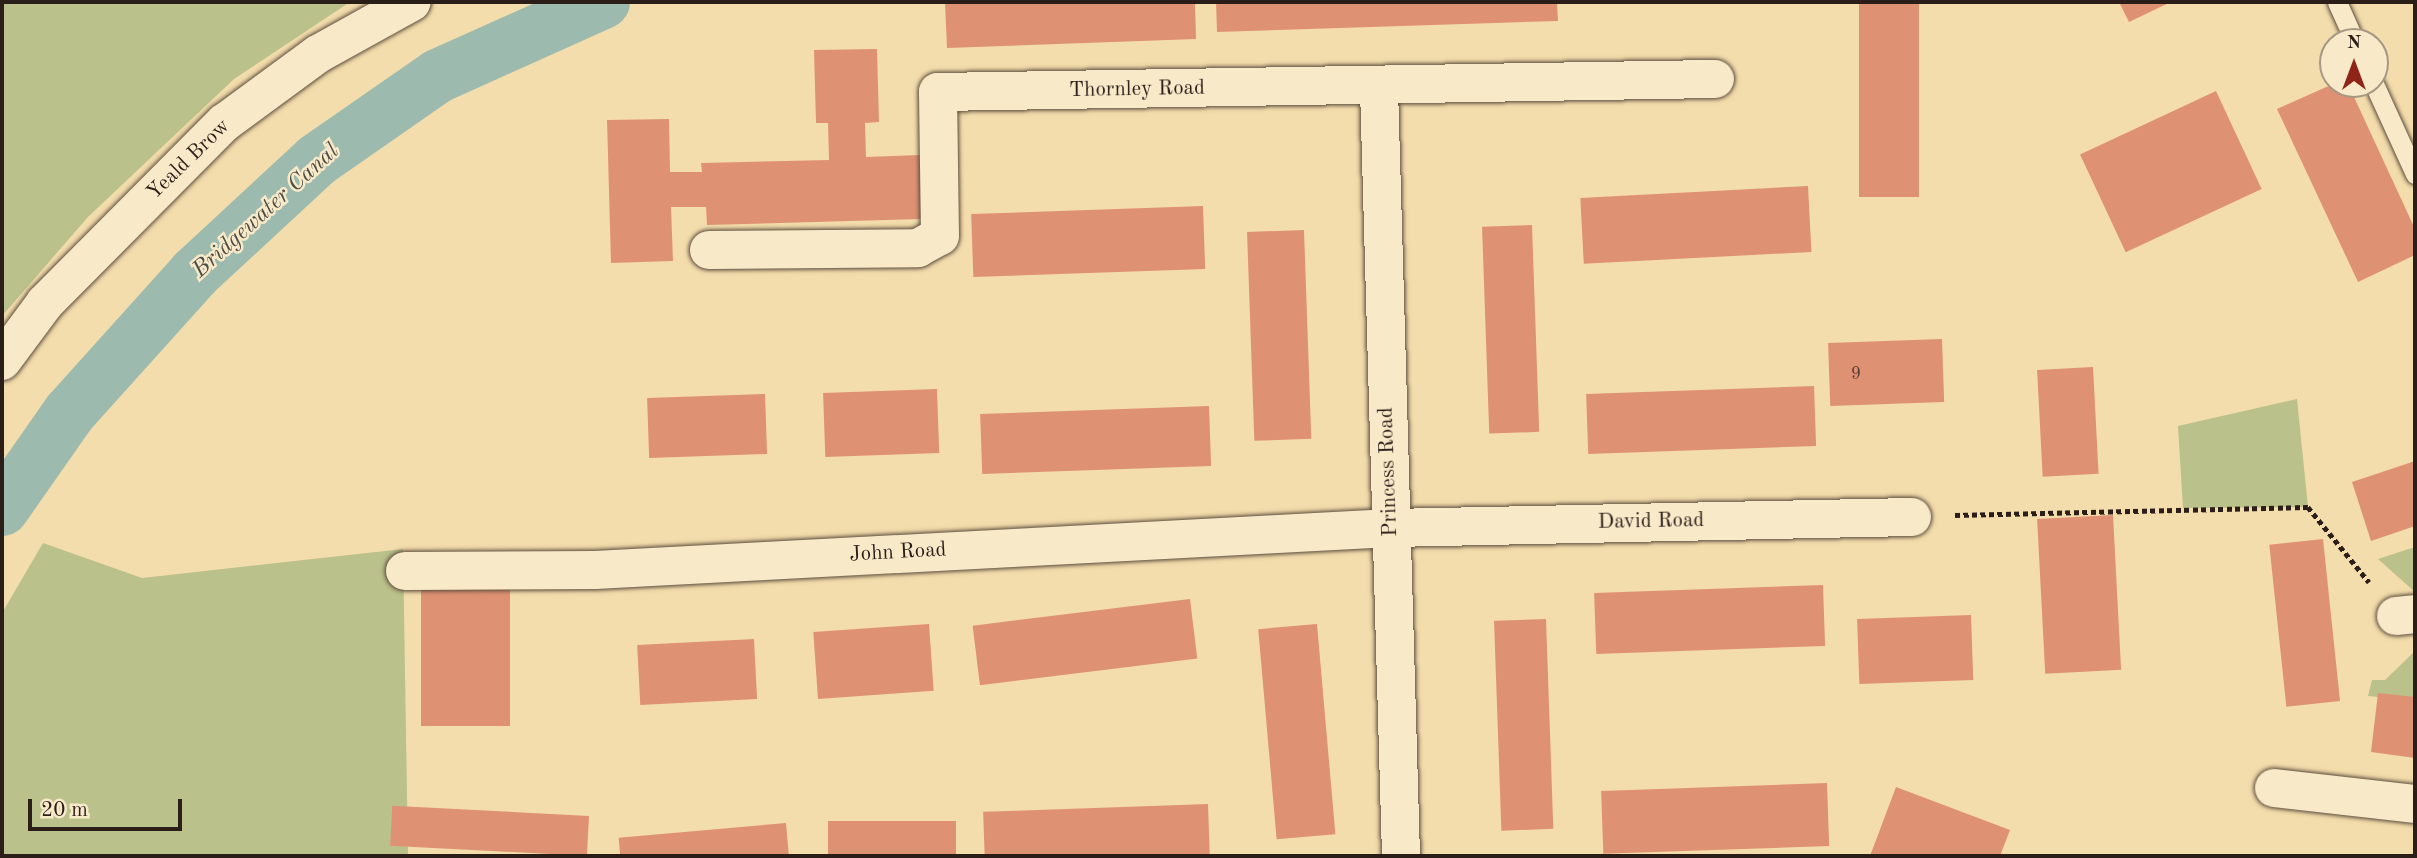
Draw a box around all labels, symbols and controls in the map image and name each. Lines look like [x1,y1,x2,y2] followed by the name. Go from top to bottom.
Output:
[2319,28,2389,98] north arrow
[2347,34,2361,53] text: N
[1069,76,1205,104] street label: Thornley Road
[142,114,236,206] street label: Yeald Brow
[187,138,345,284] water label: Bridgewater Canal
[1851,363,1861,385] house number: 9
[1374,407,1404,537] street label: Princess Road
[1598,508,1704,536] street label: David Road
[849,538,947,568] street label: John Road
[32,784,186,828] scale bar
[41,800,88,821] text: 20 m

